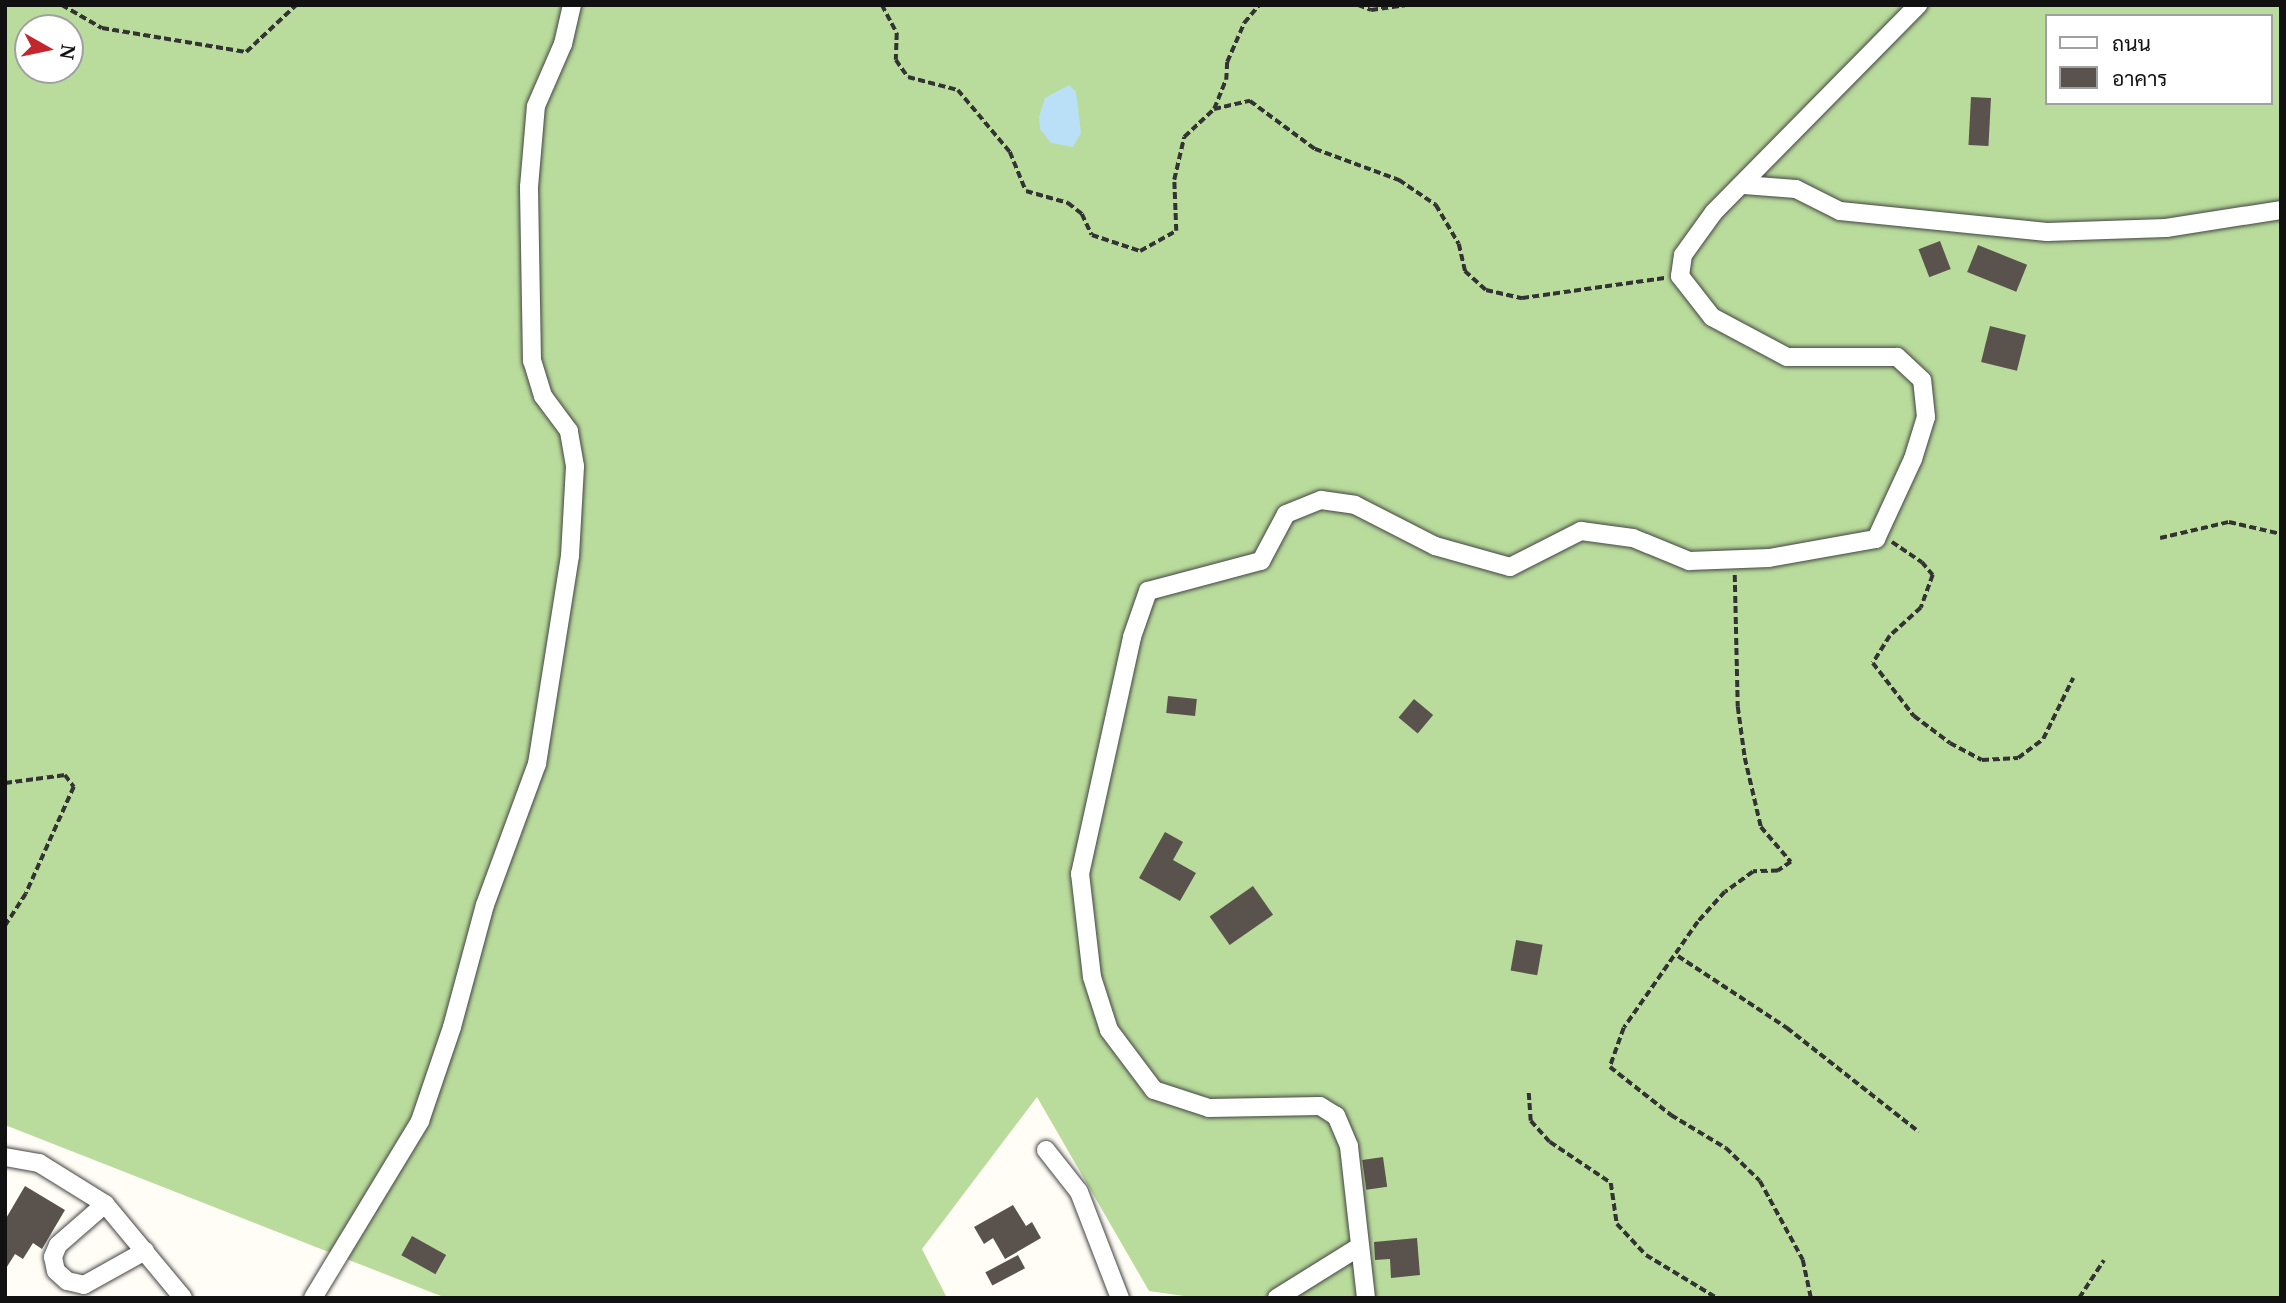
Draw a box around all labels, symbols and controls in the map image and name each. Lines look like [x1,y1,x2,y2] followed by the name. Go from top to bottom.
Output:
[14,14,84,84] north arrow
[2044,14,2272,105] legend
[2112,29,2151,57] text: ถนน
[54,43,82,61] text: N
[2112,64,2168,92] text: อาคาร

